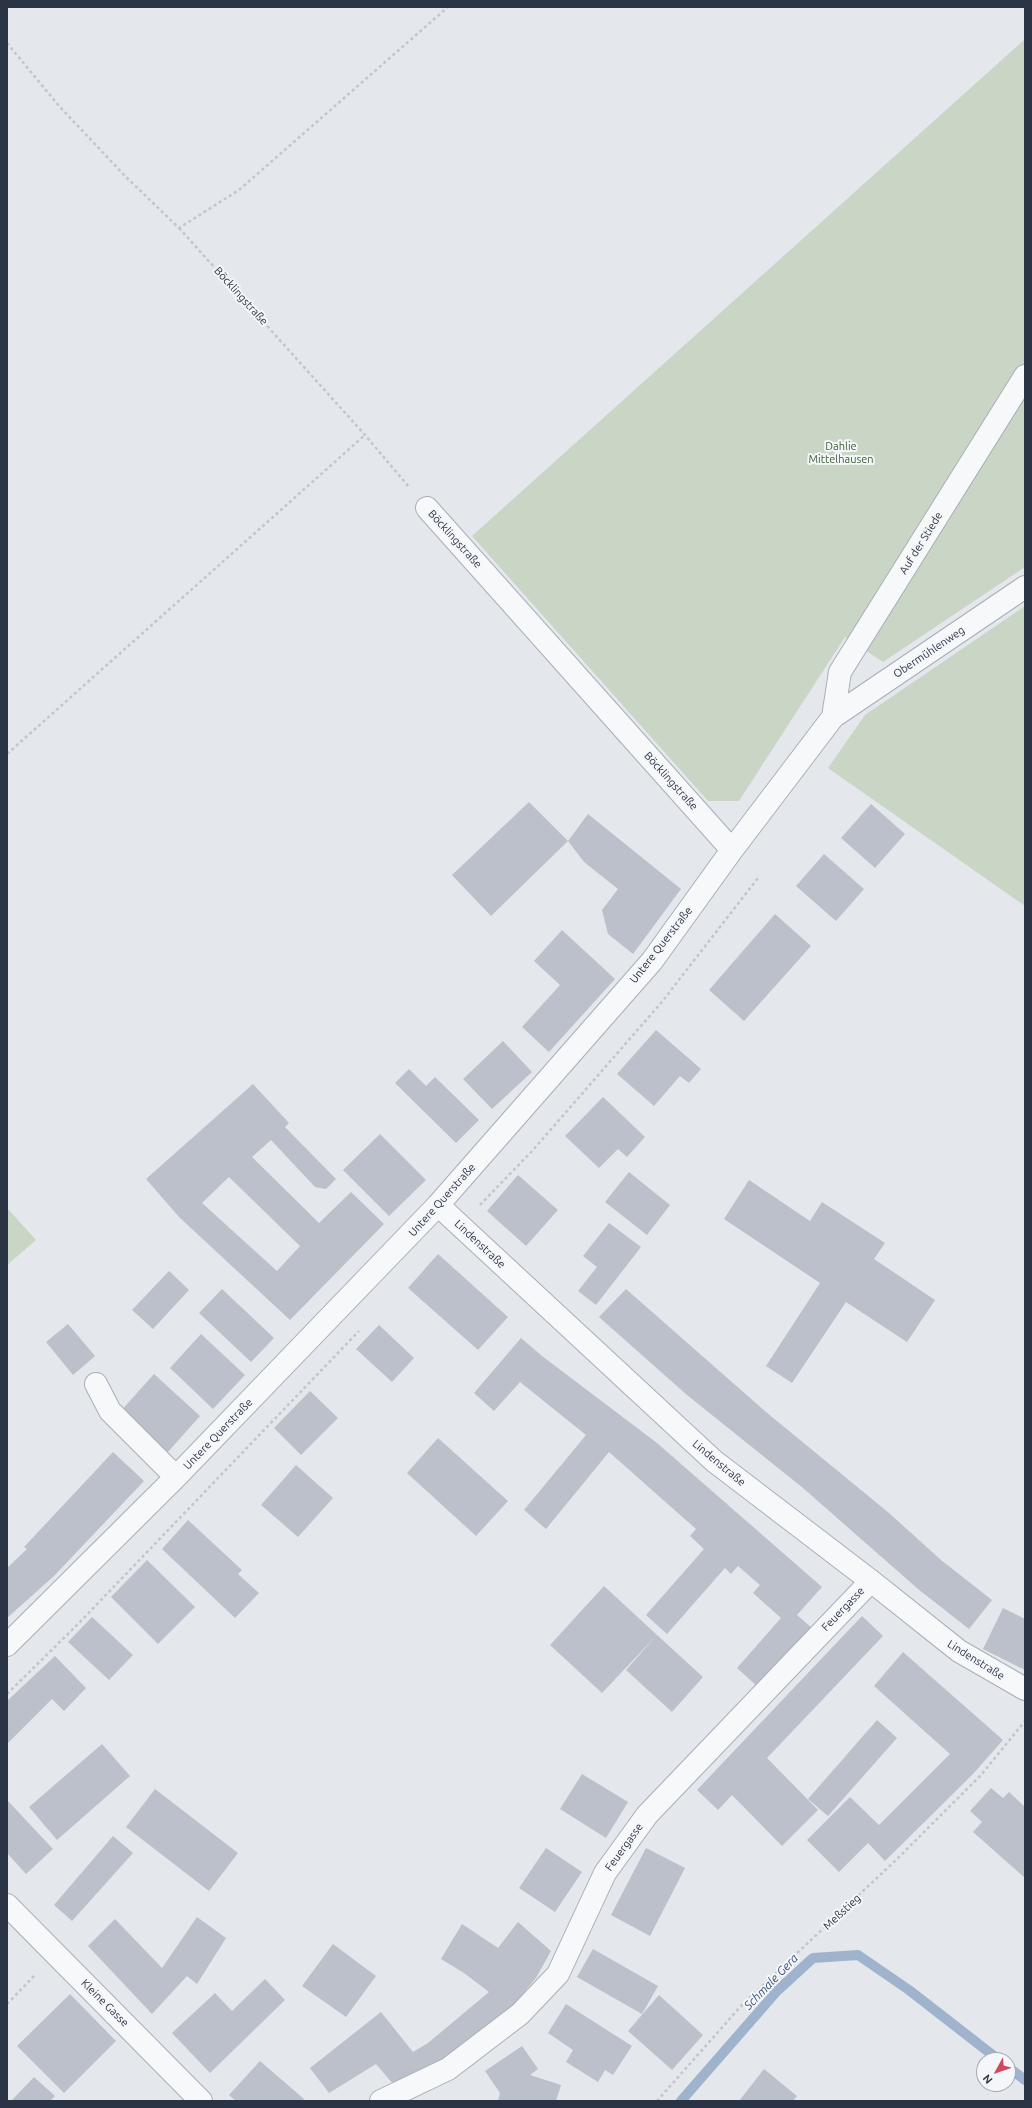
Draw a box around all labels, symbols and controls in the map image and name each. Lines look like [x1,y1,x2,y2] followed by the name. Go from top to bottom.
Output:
[211,264,271,328] street label: Böcklingstraße
[808,439,874,465] park label: Dahlie Mittelhausen
[425,507,485,571] street label: Böcklingstraße
[897,510,945,576] street label: Auf der Stiede
[891,623,967,681] street label: Obermühlenweg
[641,749,701,813] street label: Böcklingstraße
[627,904,695,986] street label: Untere Querstraße
[406,1161,478,1239] street label: Untere Querstraße
[452,1217,508,1271] street label: Lindenstraße
[181,1396,255,1472] street label: Untere Querstraße
[690,1437,748,1489] street label: Lindenstraße
[819,1584,867,1634] street label: Feuergasse
[945,1637,1007,1683] street label: Lindenstraße
[602,1820,646,1874] street label: Feuergasse
[821,1891,863,1933] street label: Meßstieg
[741,1951,801,2013] water label: Schmale Gera
[78,1976,132,2030] street label: Kleine Gasse
[976,2052,1016,2092] north arrow
[980,2072,995,2086] text: N

